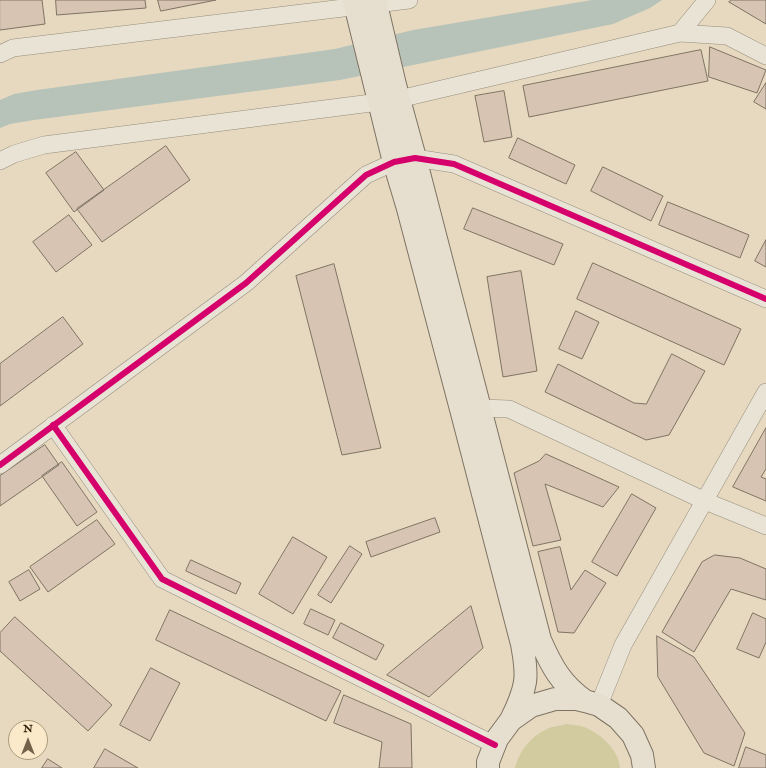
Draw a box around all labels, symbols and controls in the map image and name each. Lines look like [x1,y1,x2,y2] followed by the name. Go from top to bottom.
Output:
[8,720,48,760] north arrow
[23,722,33,736] text: N

